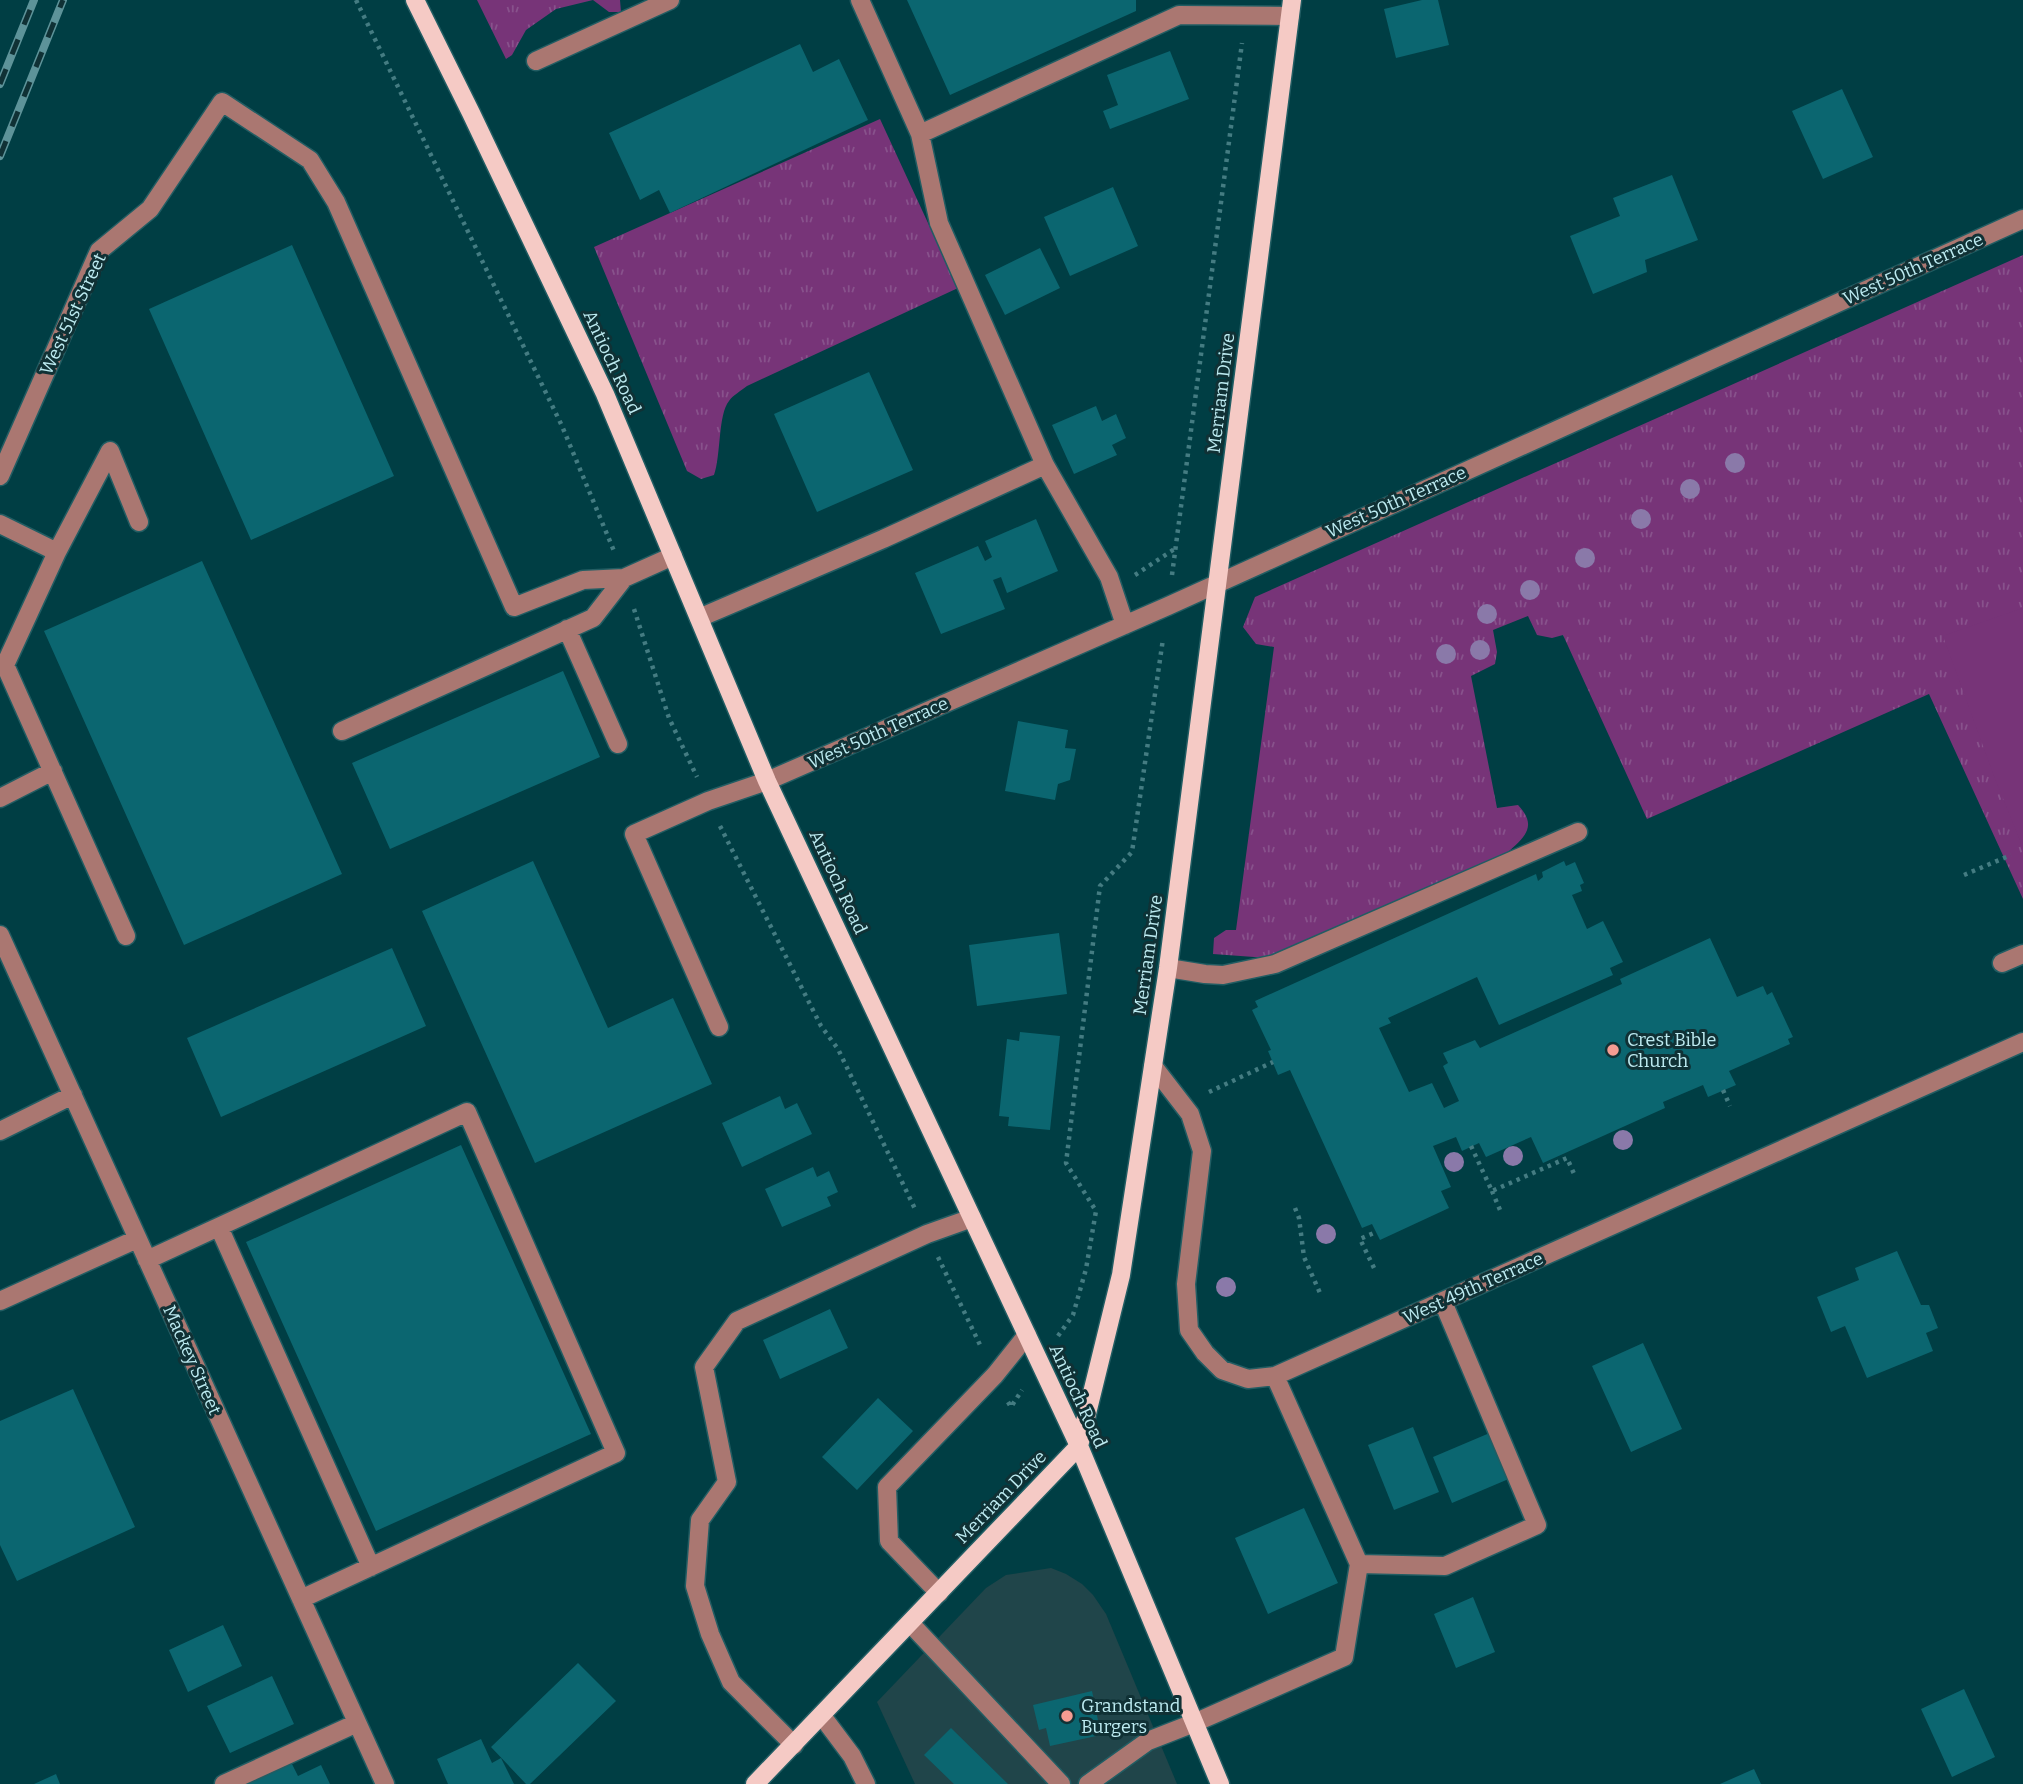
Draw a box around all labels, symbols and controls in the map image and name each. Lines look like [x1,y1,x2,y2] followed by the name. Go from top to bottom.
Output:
[1839,228,1987,310] street label: West 50th Terrace
[35,249,111,378] street label: West 51st Street
[578,307,646,418] street label: Antioch Road
[1203,332,1239,454] street label: Merriam Drive
[1322,461,1470,543] street label: West 50th Terrace
[804,692,952,774] street label: West 50th Terrace
[804,827,872,938] street label: Antioch Road
[1129,893,1167,1017] street label: Merriam Drive
[1627,1029,1716,1072] place label: Crest Bible Church
[1605,1042,1621,1058] marker: Crest Bible Church
[1400,1247,1546,1329] street label: West 49th Terrace
[158,1302,226,1419] street label: Mackey Street
[1044,1341,1112,1452] street label: Antioch Road
[951,1446,1051,1548] street label: Merriam Drive
[1081,1695,1181,1738] place label: Grandstand Burgers
[1059,1708,1075,1724] marker: Grandstand Burgers

